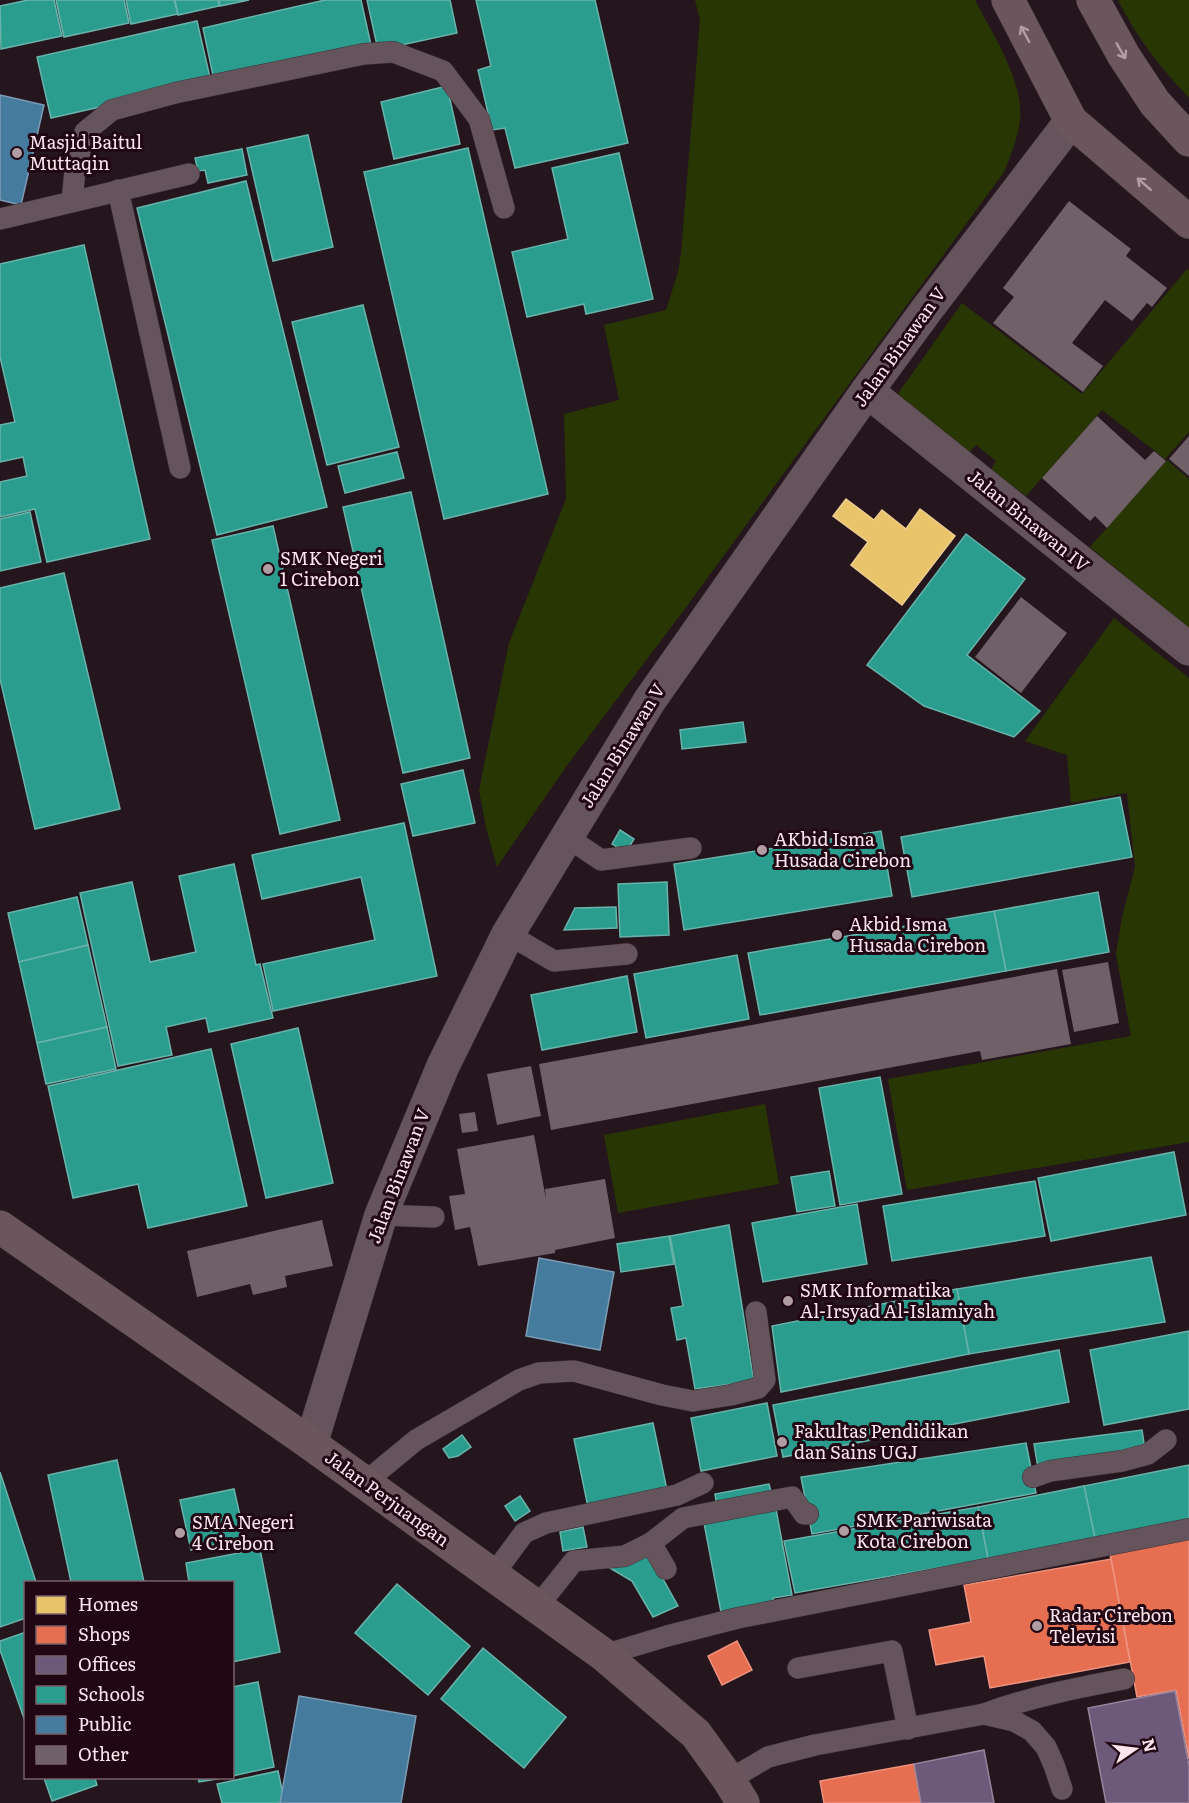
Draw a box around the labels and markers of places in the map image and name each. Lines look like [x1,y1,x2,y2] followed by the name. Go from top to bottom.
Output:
[29,128,142,176] place label: Masjid Baitul Muttaqin
[10,146,24,160] marker: Masjid Baitul Muttaqin
[280,544,383,592] place label: SMK Negeri 1 Cirebon
[261,562,275,576] marker: SMK Negeri 1 Cirebon
[774,825,911,873] place label: AKbid Isma Husada Cirebon
[755,843,769,857] marker: AKbid Isma Husada Cirebon
[849,910,986,958] place label: Akbid Isma Husada Cirebon
[830,928,844,942] marker: Akbid Isma Husada Cirebon
[800,1276,995,1324] place label: SMK Informatika Al-Irsyad Al-Islamiyah
[781,1294,795,1308] marker: SMK Informatika Al-Irsyad Al-Islamiyah
[794,1417,969,1465] place label: Fakultas Pendidikan dan Sains UGJ
[775,1435,789,1449] marker: Fakultas Pendidikan dan Sains UGJ
[856,1506,992,1554] place label: SMK Pariwisata Kota Cirebon
[192,1508,294,1556] place label: SMA Negeri 4 Cirebon
[837,1524,851,1538] marker: SMK Pariwisata Kota Cirebon
[173,1526,187,1540] marker: SMA Negeri 4 Cirebon
[1049,1601,1173,1649] place label: Radar Cirebon Televisi
[1030,1619,1044,1633] marker: Radar Cirebon Televisi

